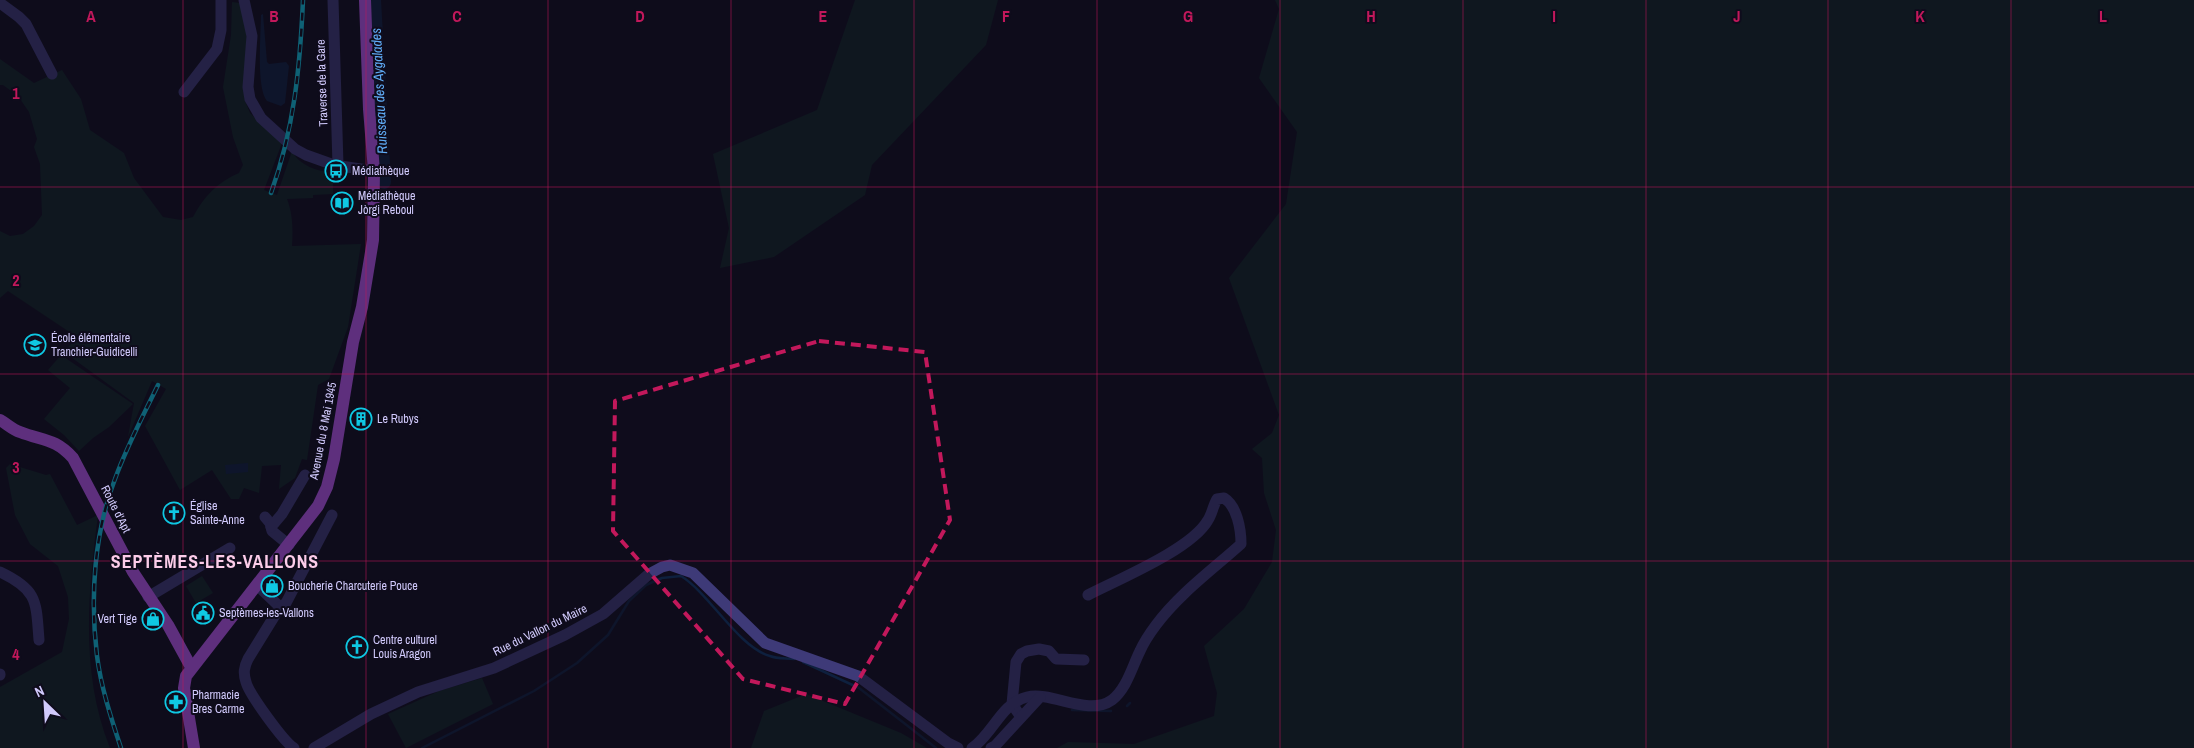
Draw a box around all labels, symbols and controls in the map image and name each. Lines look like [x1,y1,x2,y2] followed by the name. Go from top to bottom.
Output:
[86,5,96,27] text: A
[269,5,279,27] text: B
[452,5,462,27] text: C
[635,5,645,27] text: D
[819,5,828,27] text: E
[1002,5,1010,27] text: F
[1183,5,1193,27] text: G
[1366,5,1376,27] text: H
[1552,5,1556,27] text: I
[1733,5,1741,27] text: J
[1915,5,1925,27] text: K
[2099,5,2107,27] text: L
[367,27,391,154] water label: Ruisseau des Aygalades
[312,39,332,127] street label: Traverse de la Gare
[12,82,20,104] text: 1
[324,159,348,183] bus stop icon: Médiathèque
[352,163,409,179] place label: Médiathèque
[358,188,415,218] place label: Médiathèque Jòrgi Reboul
[330,191,354,215] library icon: Médiathèque Jòrgi Reboul
[12,269,20,291] text: 2
[51,330,138,360] place label: École élémentaire Tranchier-Guidicelli
[23,333,47,357] school or university icon: École élémentaire Tranchier-Guidicelli
[306,380,340,482] street label: Avenue du 8 Mai 1945
[349,407,373,431] building icon: Le Rubys
[377,411,419,427] place label: Le Rubys
[12,456,20,478] text: 3
[97,483,135,536] street label: Route d'Apt
[190,498,245,528] place label: Église Sainte-Anne
[162,501,186,525] church icon: Église Sainte-Anne
[111,549,319,574] district label: SEPTÈMES-LES-VALLONS
[260,574,284,598] shop icon: Boucherie Charcuterie Pouce
[288,578,418,594] place label: Boucherie Charcuterie Pouce
[490,600,590,660] street label: Rue du Vallon du Maire
[191,601,215,625] public building icon: Septèmes-les-Vallons
[219,605,314,621] place label: Septèmes-les-Vallons
[141,607,165,631] shop icon: Vert Tige
[97,611,137,627] place label: Vert Tige
[373,632,437,662] place label: Centre culturel Louis Aragon
[345,635,369,659] church icon: Centre culturel Louis Aragon
[12,643,20,665] text: 4
[20,678,70,728] north arrow
[32,681,47,701] text: N
[192,687,245,717] place label: Pharmacie Bres Carme
[164,690,188,714] pharmacy icon: Pharmacie Bres Carme

